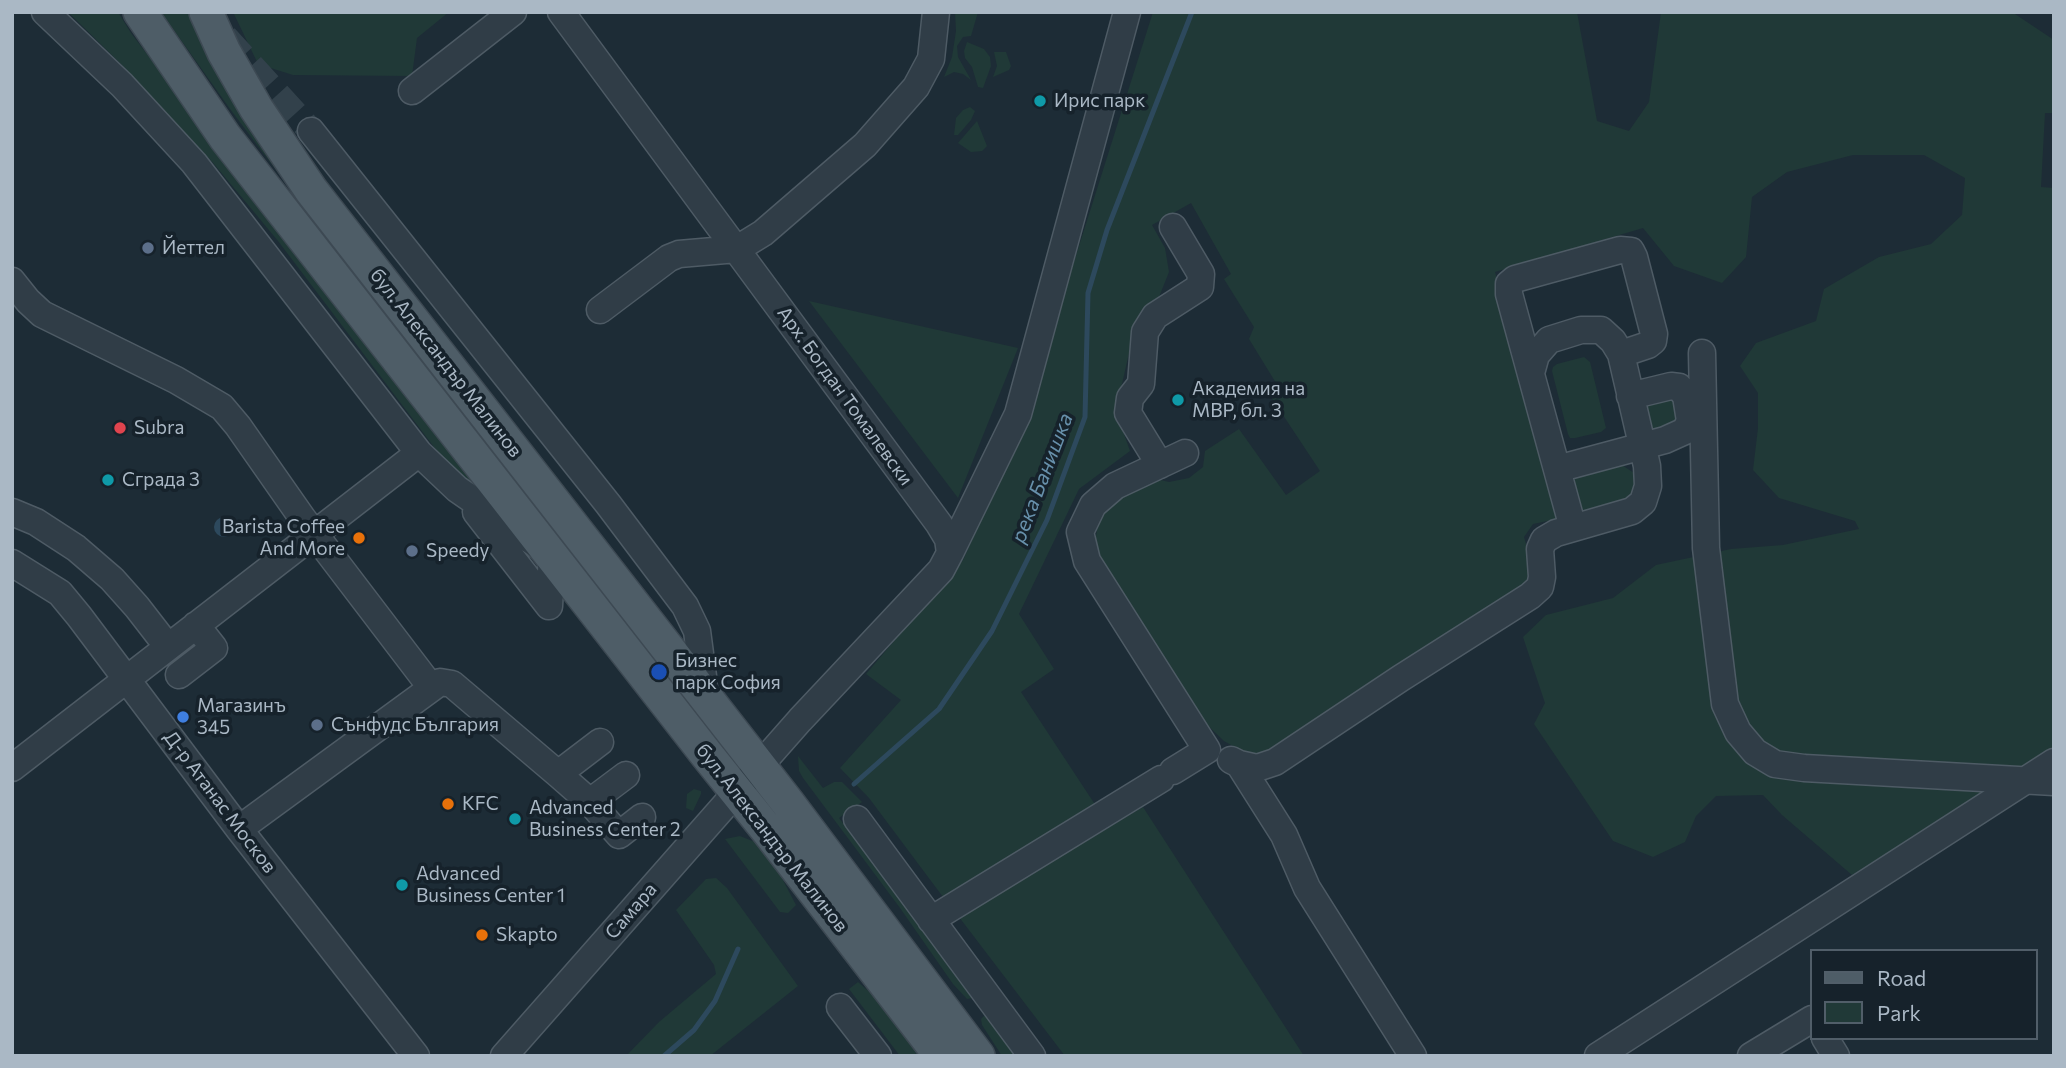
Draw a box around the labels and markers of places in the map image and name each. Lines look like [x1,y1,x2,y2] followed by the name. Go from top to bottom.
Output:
[1054,90,1145,112] place label: Ирис парк
[1032,93,1048,109] marker: Ирис парк
[162,237,225,259] place label: Йеттел
[140,240,156,256] marker: Йеттел
[1192,378,1305,422] place label: Академия на МВР, бл. 3
[1170,392,1186,408] marker: Академия на МВР, бл. 3
[134,417,184,439] place label: Subra
[112,420,128,436] marker: Subra
[122,469,200,491] place label: Сграда 3
[100,472,116,488] marker: Сграда 3
[222,516,345,560] place label: Barista Coffee And More
[351,530,367,546] marker: Barista Coffee And More
[426,540,489,562] place label: Speedy
[404,543,420,559] marker: Speedy
[675,650,781,694] place label: Бизнес парк София
[649,662,669,682] marker: Бизнес парк София
[197,695,286,739] place label: Магазинъ 345
[175,709,191,725] marker: Магазинъ 345
[331,714,499,736] place label: Сънфудс България
[309,717,325,733] marker: Сънфудс България
[462,793,499,815] place label: KFC
[440,796,456,812] marker: KFC
[529,797,681,841] place label: Advanced Business Center 2
[507,811,523,827] marker: Advanced Business Center 2
[416,863,565,907] place label: Advanced Business Center 1
[394,877,410,893] marker: Advanced Business Center 1
[496,924,557,946] place label: Skapto
[474,927,490,943] marker: Skapto

